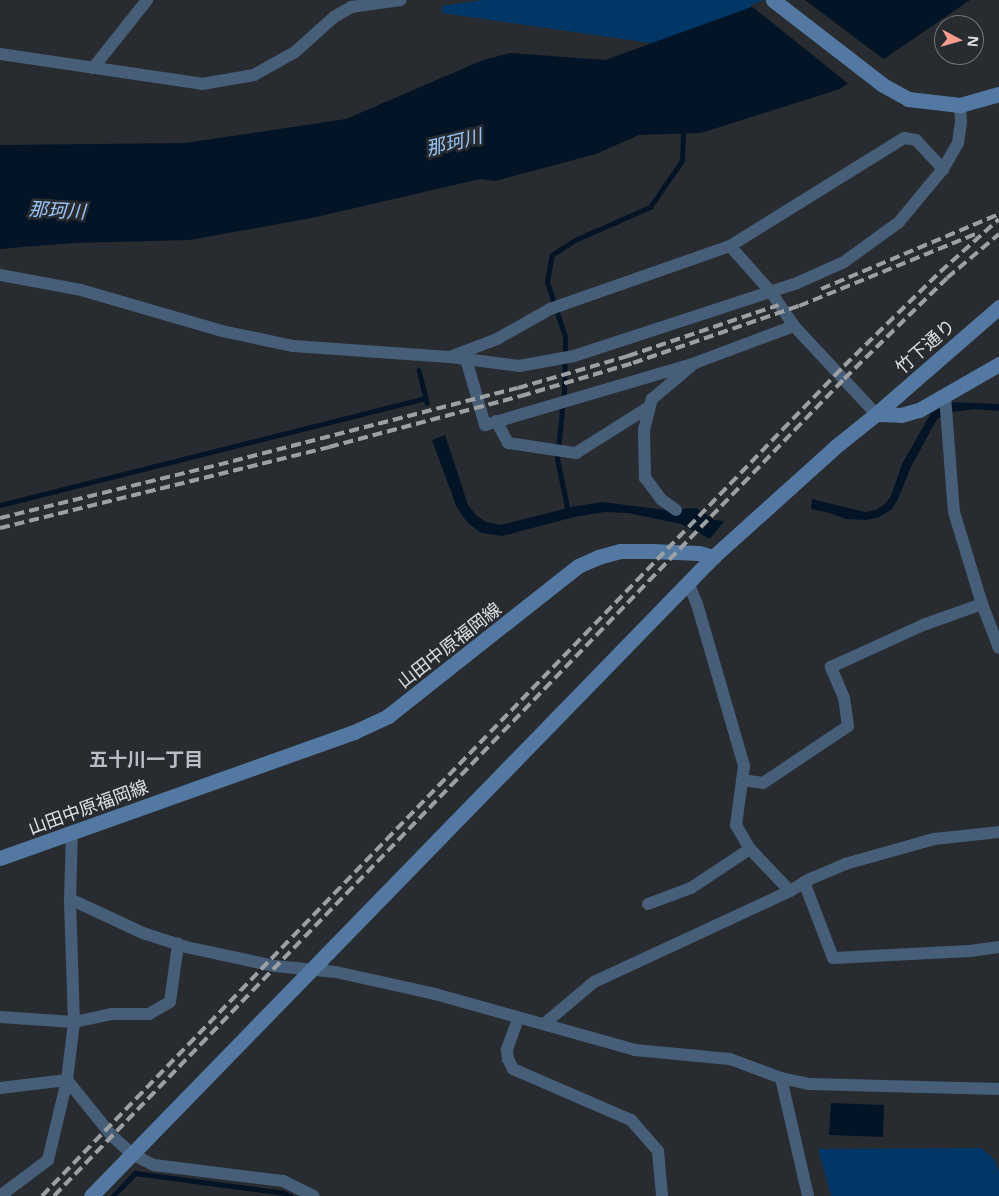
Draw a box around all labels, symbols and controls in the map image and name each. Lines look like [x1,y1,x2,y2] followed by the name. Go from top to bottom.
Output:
[934,15,984,65] north arrow
[963,35,983,48] text: N
[424,125,484,161] water label: 那珂川
[28,198,86,224] water label: 那珂川
[891,314,959,378] street label: 竹下通り
[393,598,505,692] street label: 山田中原福岡線
[89,749,203,771] district label: 五十川一丁目
[25,775,151,839] street label: 山田中原福岡線

